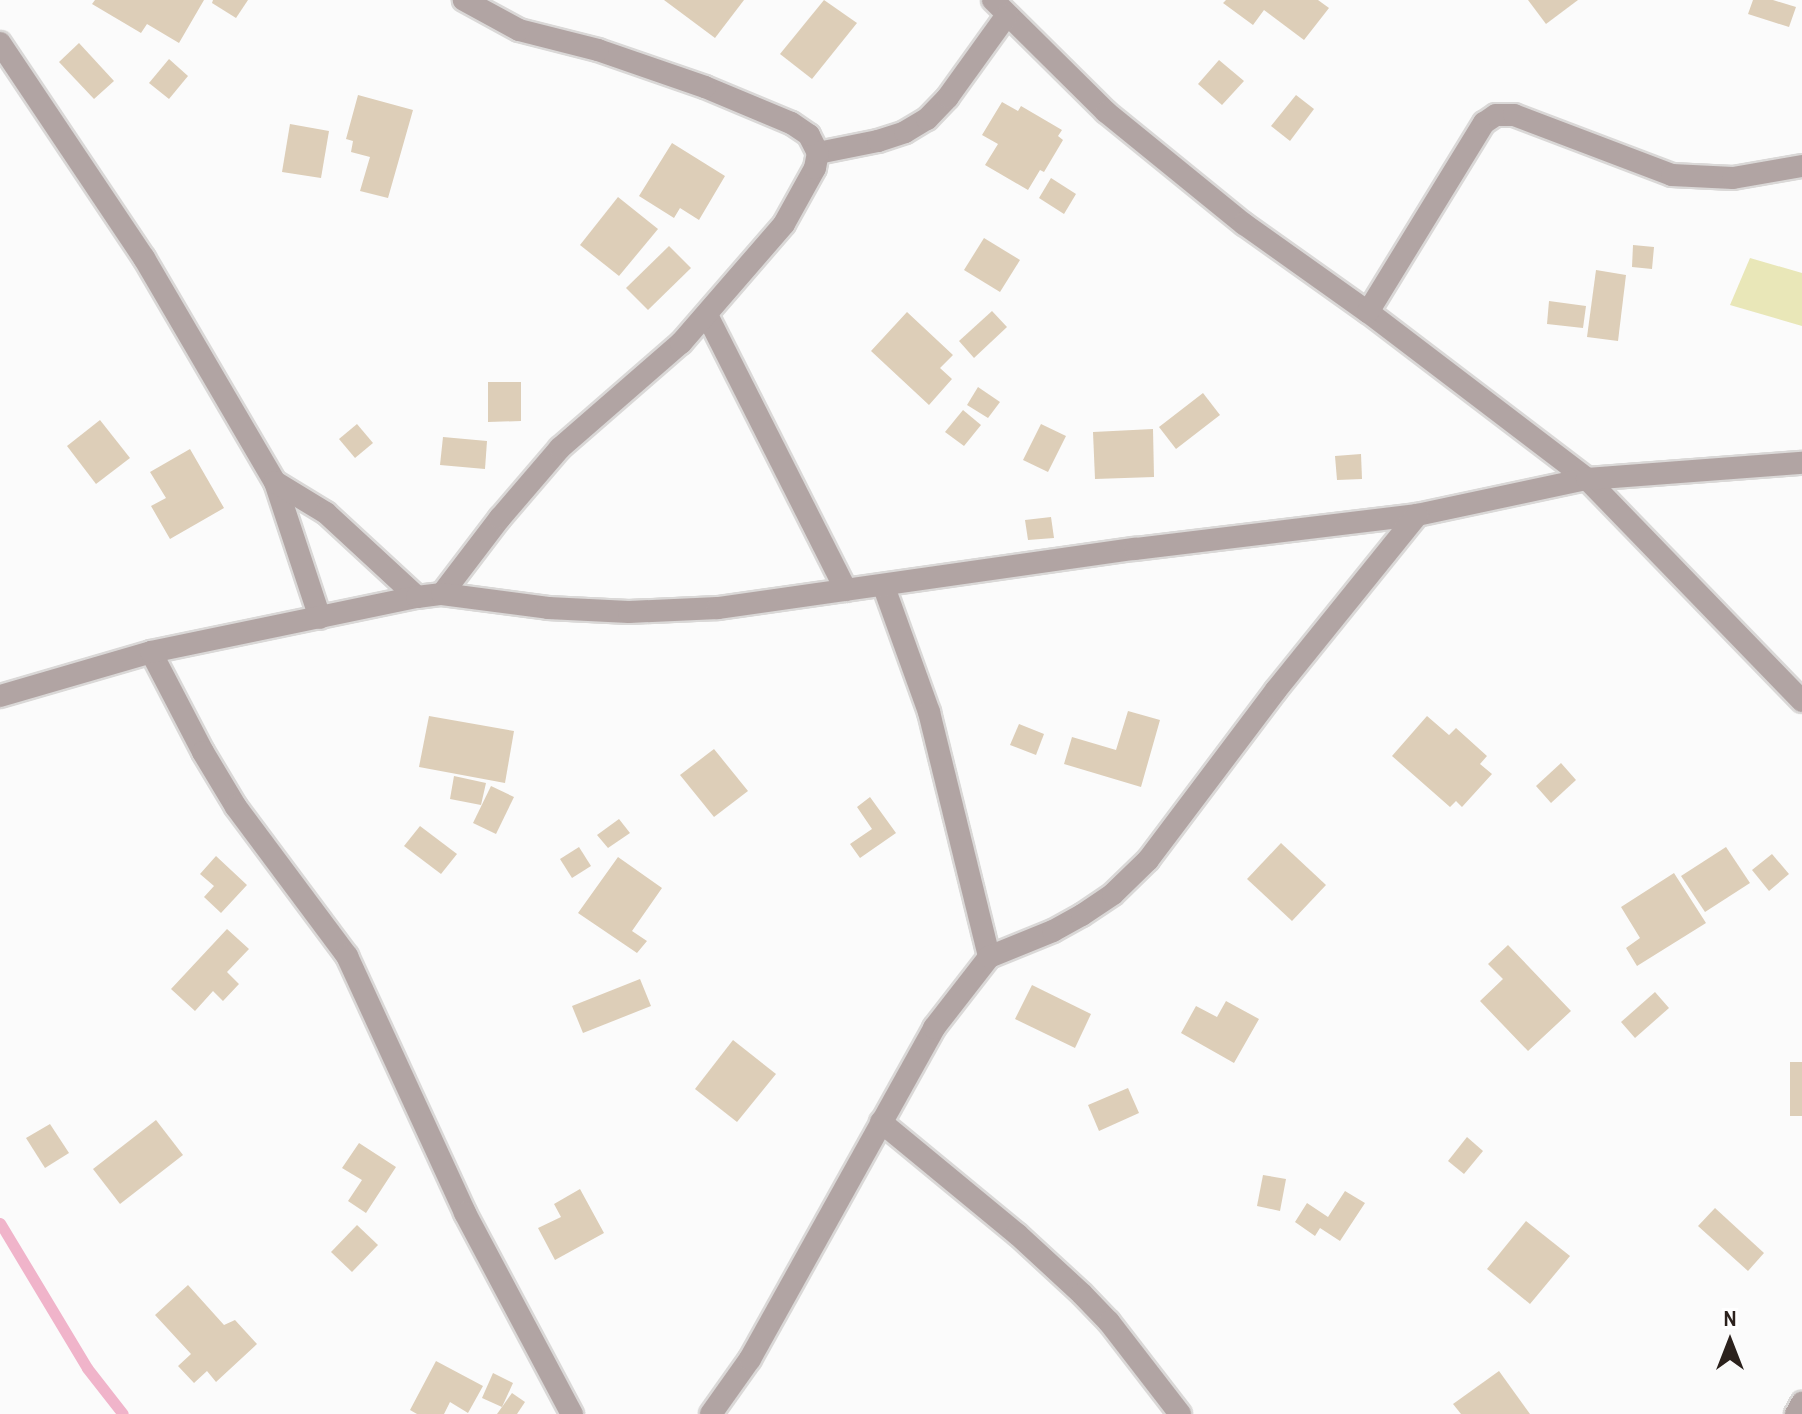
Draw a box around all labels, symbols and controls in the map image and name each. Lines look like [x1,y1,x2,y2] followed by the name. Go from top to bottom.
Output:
[1690,1302,1770,1382] north arrow
[1723,1303,1737,1333] text: N

